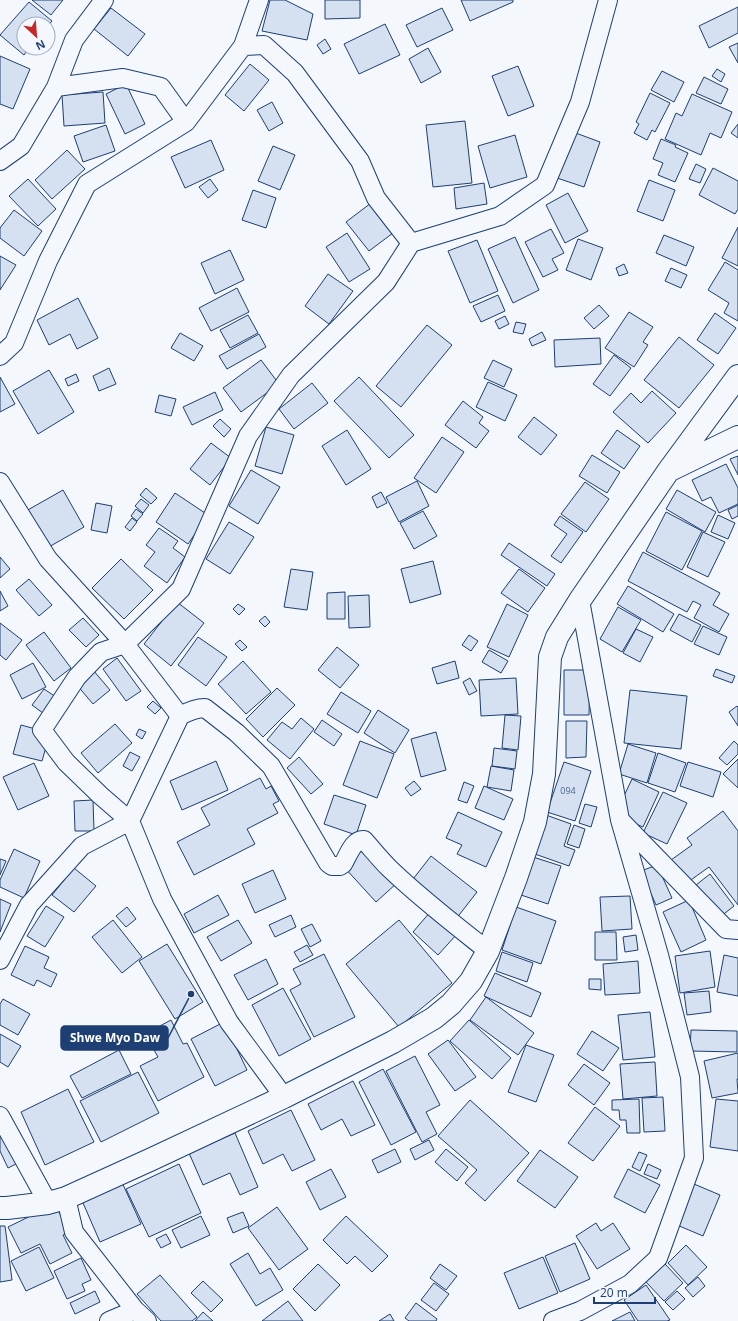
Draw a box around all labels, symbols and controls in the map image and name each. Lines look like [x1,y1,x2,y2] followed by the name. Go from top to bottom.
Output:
[16,16,56,56] north arrow
[33,37,48,54] text: N
[560,784,576,797] house number: 094
[61,1026,168,1050] callout: Shwe Myo Daw
[70,1029,161,1046] text: Shwe Myo Daw
[594,1279,655,1305] scale bar
[600,1284,628,1301] text: 20 m

